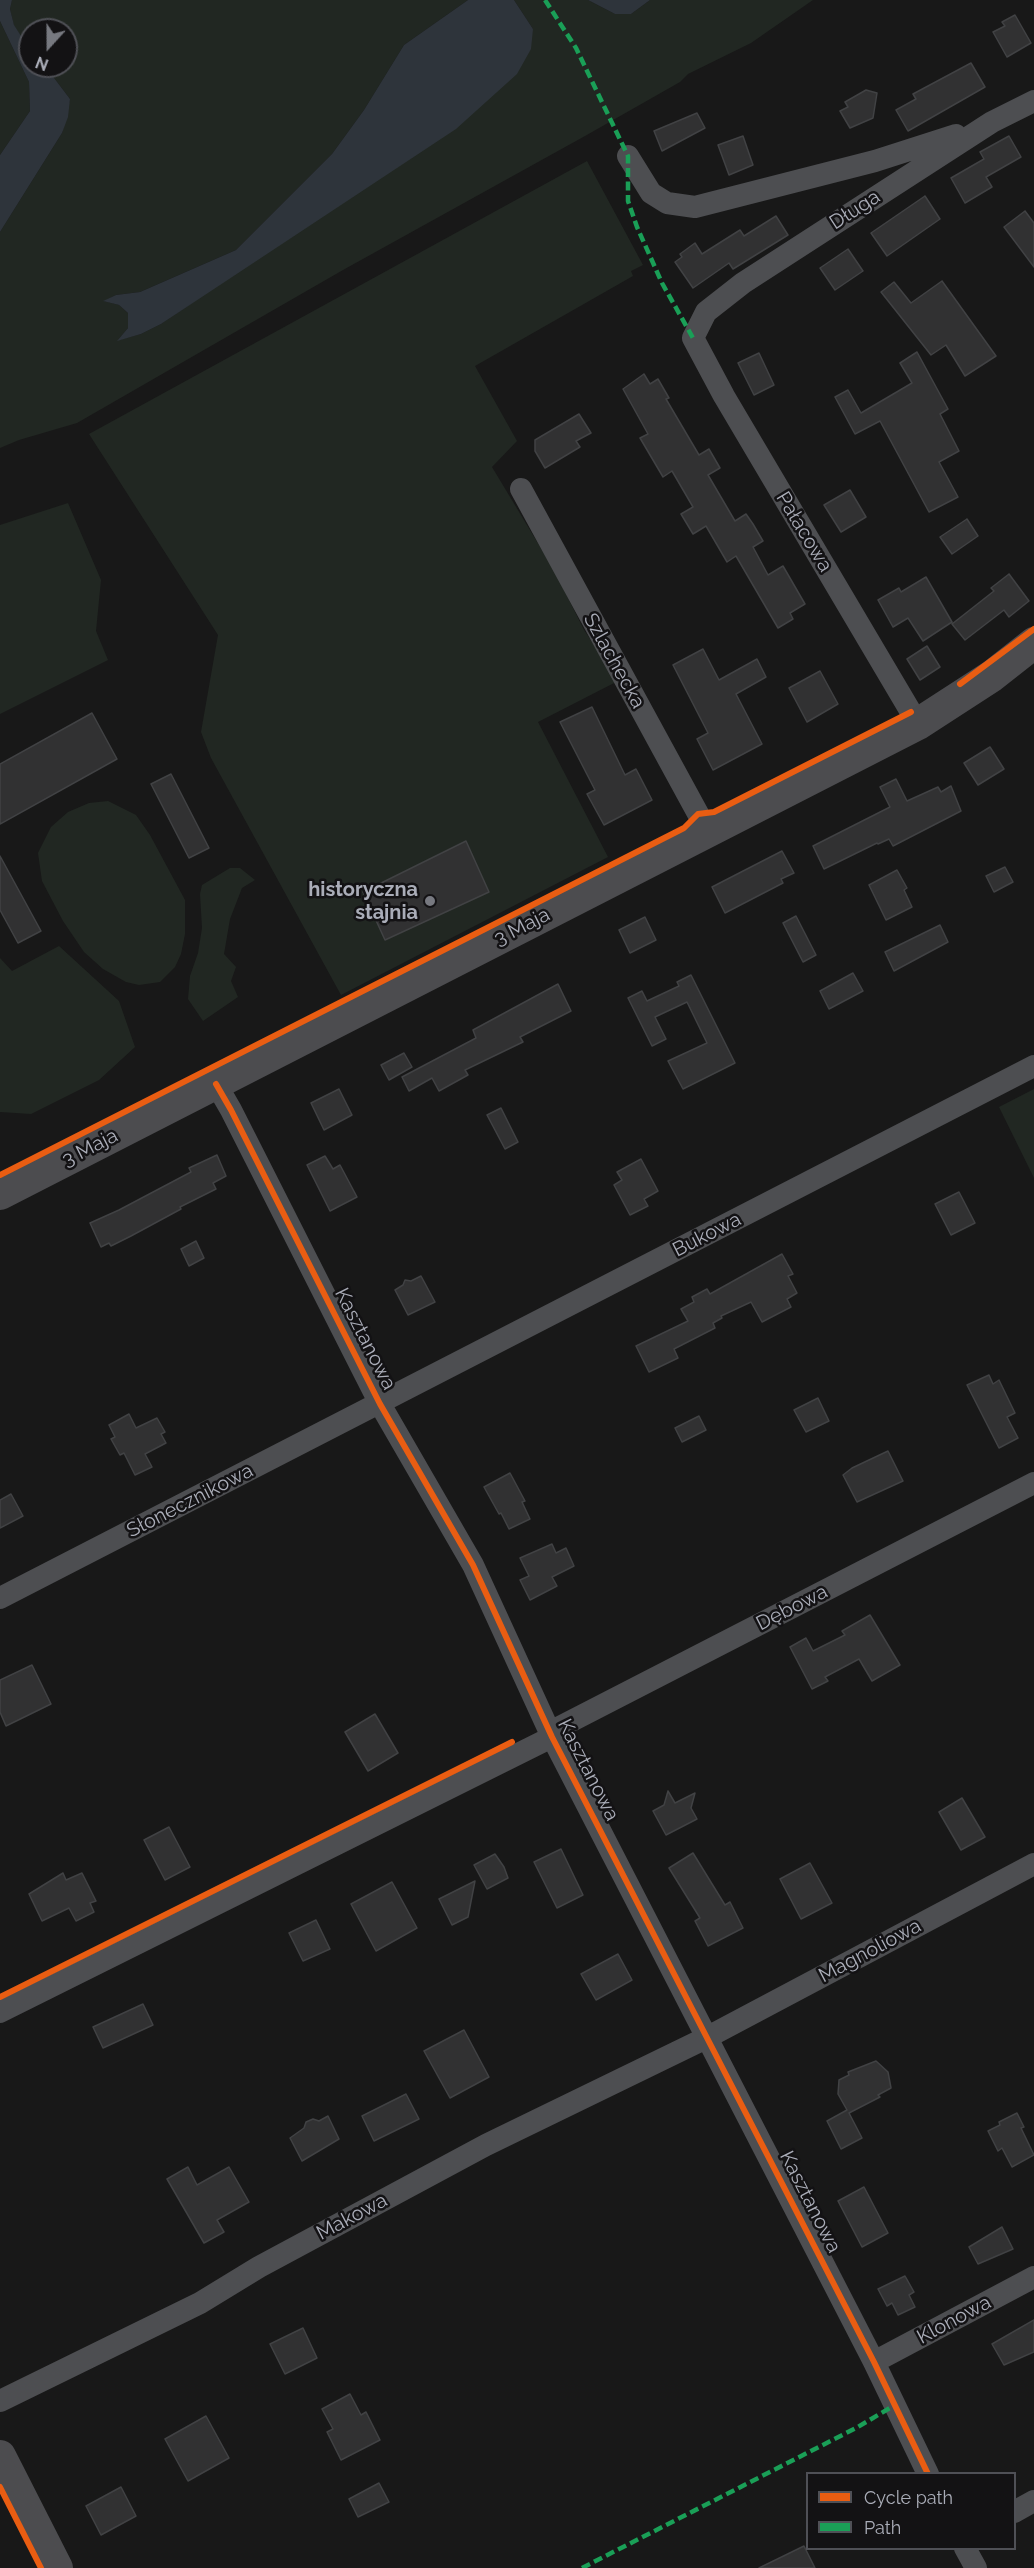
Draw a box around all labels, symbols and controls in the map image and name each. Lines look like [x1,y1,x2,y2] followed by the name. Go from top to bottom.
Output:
[18,18,78,78] north arrow
[33,52,51,74] text: N
[825,185,885,235] street label: Długa
[771,488,837,576] street label: Pałacowa
[578,609,650,713] street label: Szlachecka
[308,878,418,925] place label: historyczna stajnia
[423,894,437,908] marker: historyczna stajnia
[490,903,554,951] street label: 3 Maja
[58,1124,122,1172] street label: 3 Maja
[669,1208,745,1262] street label: Bukowa
[329,1284,401,1394] street label: Kasztanowa
[123,1459,257,1543] street label: Słonecznikowa
[752,1580,832,1636] street label: Dębowa
[552,1715,624,1825] street label: Kasztanowa
[815,1914,925,1988] street label: Magnoliowa
[774,2147,846,2257] street label: Kasztanowa
[312,2188,392,2246] street label: Makowa
[913,2291,995,2349] street label: Klonowa
[806,2472,1016,2550] legend
[864,2487,953,2508] text: Cycle path
[864,2517,901,2538] text: Path

